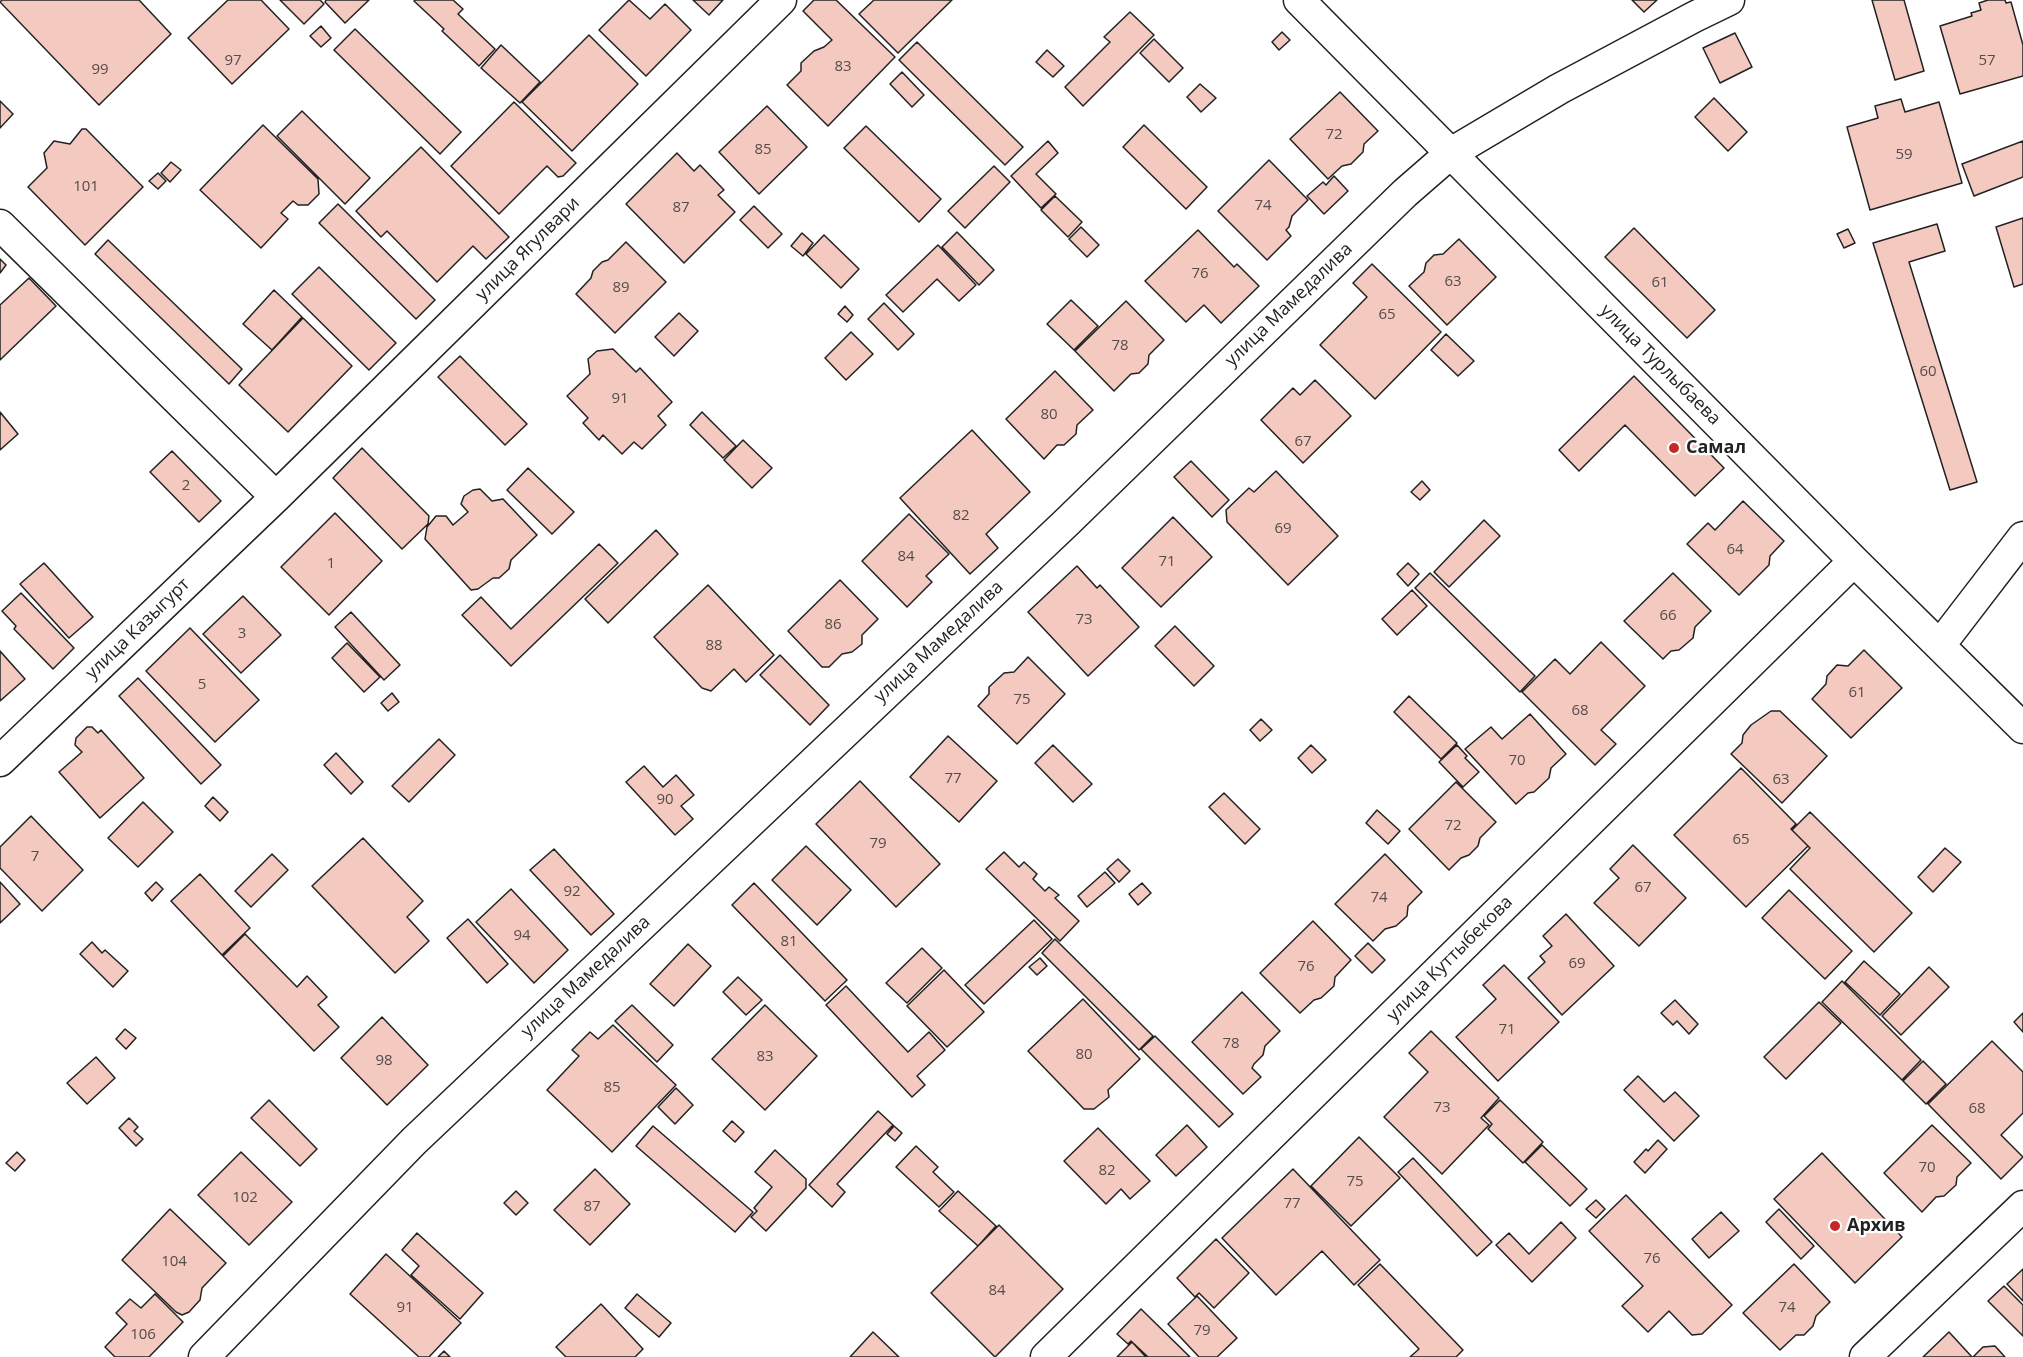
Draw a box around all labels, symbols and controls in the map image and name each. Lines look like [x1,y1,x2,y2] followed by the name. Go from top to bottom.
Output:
[224,52,242,70] house number: 97
[1978,52,1996,70] house number: 57
[834,58,852,76] house number: 83
[91,61,109,79] house number: 99
[1325,126,1343,144] house number: 72
[754,141,772,159] house number: 85
[1895,146,1913,164] house number: 59
[73,178,99,196] house number: 101
[472,193,584,305] street label: улица Ягулвари
[1254,197,1272,215] house number: 74
[672,199,690,217] house number: 87
[1221,239,1357,371] street label: улица Мамедалива
[1191,265,1209,283] house number: 76
[1444,273,1462,291] house number: 63
[1651,274,1669,292] house number: 61
[612,279,630,297] house number: 89
[1595,300,1725,430] street label: улица Турлыбаева
[1378,306,1396,324] house number: 65
[1111,337,1129,355] house number: 78
[1919,363,1937,381] house number: 60
[611,390,629,408] house number: 91
[1040,406,1058,424] house number: 80
[1294,433,1312,451] house number: 67
[1686,437,1746,459] place label: Самал
[1667,441,1681,455] marker: Самал
[182,477,190,495] house number: 2
[952,507,970,525] house number: 82
[1274,520,1292,538] house number: 69
[1726,541,1744,559] house number: 64
[897,548,915,566] house number: 84
[1158,553,1176,571] house number: 71
[327,555,335,573] house number: 1
[81,574,195,684] street label: улица Казыгурт
[870,577,1008,707] street label: улица Мамедалива
[1659,607,1677,625] house number: 66
[1075,611,1093,629] house number: 73
[824,616,842,634] house number: 86
[238,625,246,643] house number: 3
[705,637,723,655] house number: 88
[198,676,206,694] house number: 5
[1848,684,1866,702] house number: 61
[1013,691,1031,709] house number: 75
[1571,702,1589,720] house number: 68
[1508,752,1526,770] house number: 70
[944,770,962,788] house number: 77
[1772,771,1790,789] house number: 63
[656,791,674,809] house number: 90
[1444,817,1462,835] house number: 72
[1732,831,1750,849] house number: 65
[869,835,887,853] house number: 79
[31,848,39,866] house number: 7
[1634,879,1652,897] house number: 67
[563,883,581,901] house number: 92
[1370,889,1388,907] house number: 74
[1383,892,1517,1026] street label: улица Куттыбекова
[517,912,655,1042] street label: улица Мамедалива
[513,927,531,945] house number: 94
[780,933,798,951] house number: 81
[1568,955,1586,973] house number: 69
[1297,958,1315,976] house number: 76
[1498,1021,1516,1039] house number: 71
[1222,1035,1240,1053] house number: 78
[1075,1046,1093,1064] house number: 80
[756,1048,774,1066] house number: 83
[375,1052,393,1070] house number: 98
[603,1079,621,1097] house number: 85
[1433,1099,1451,1117] house number: 73
[1968,1100,1986,1118] house number: 68
[1918,1159,1936,1177] house number: 70
[1098,1162,1116,1180] house number: 82
[1346,1173,1364,1191] house number: 75
[232,1189,258,1207] house number: 102
[1283,1195,1301,1213] house number: 77
[583,1198,601,1216] house number: 87
[1847,1215,1906,1237] place label: Архив
[1828,1219,1842,1233] marker: Архив
[1643,1250,1661,1268] house number: 76
[161,1253,187,1271] house number: 104
[988,1282,1006,1300] house number: 84
[396,1299,414,1317] house number: 91
[1778,1299,1796,1317] house number: 74
[1193,1322,1211,1340] house number: 79
[130,1326,156,1344] house number: 106

